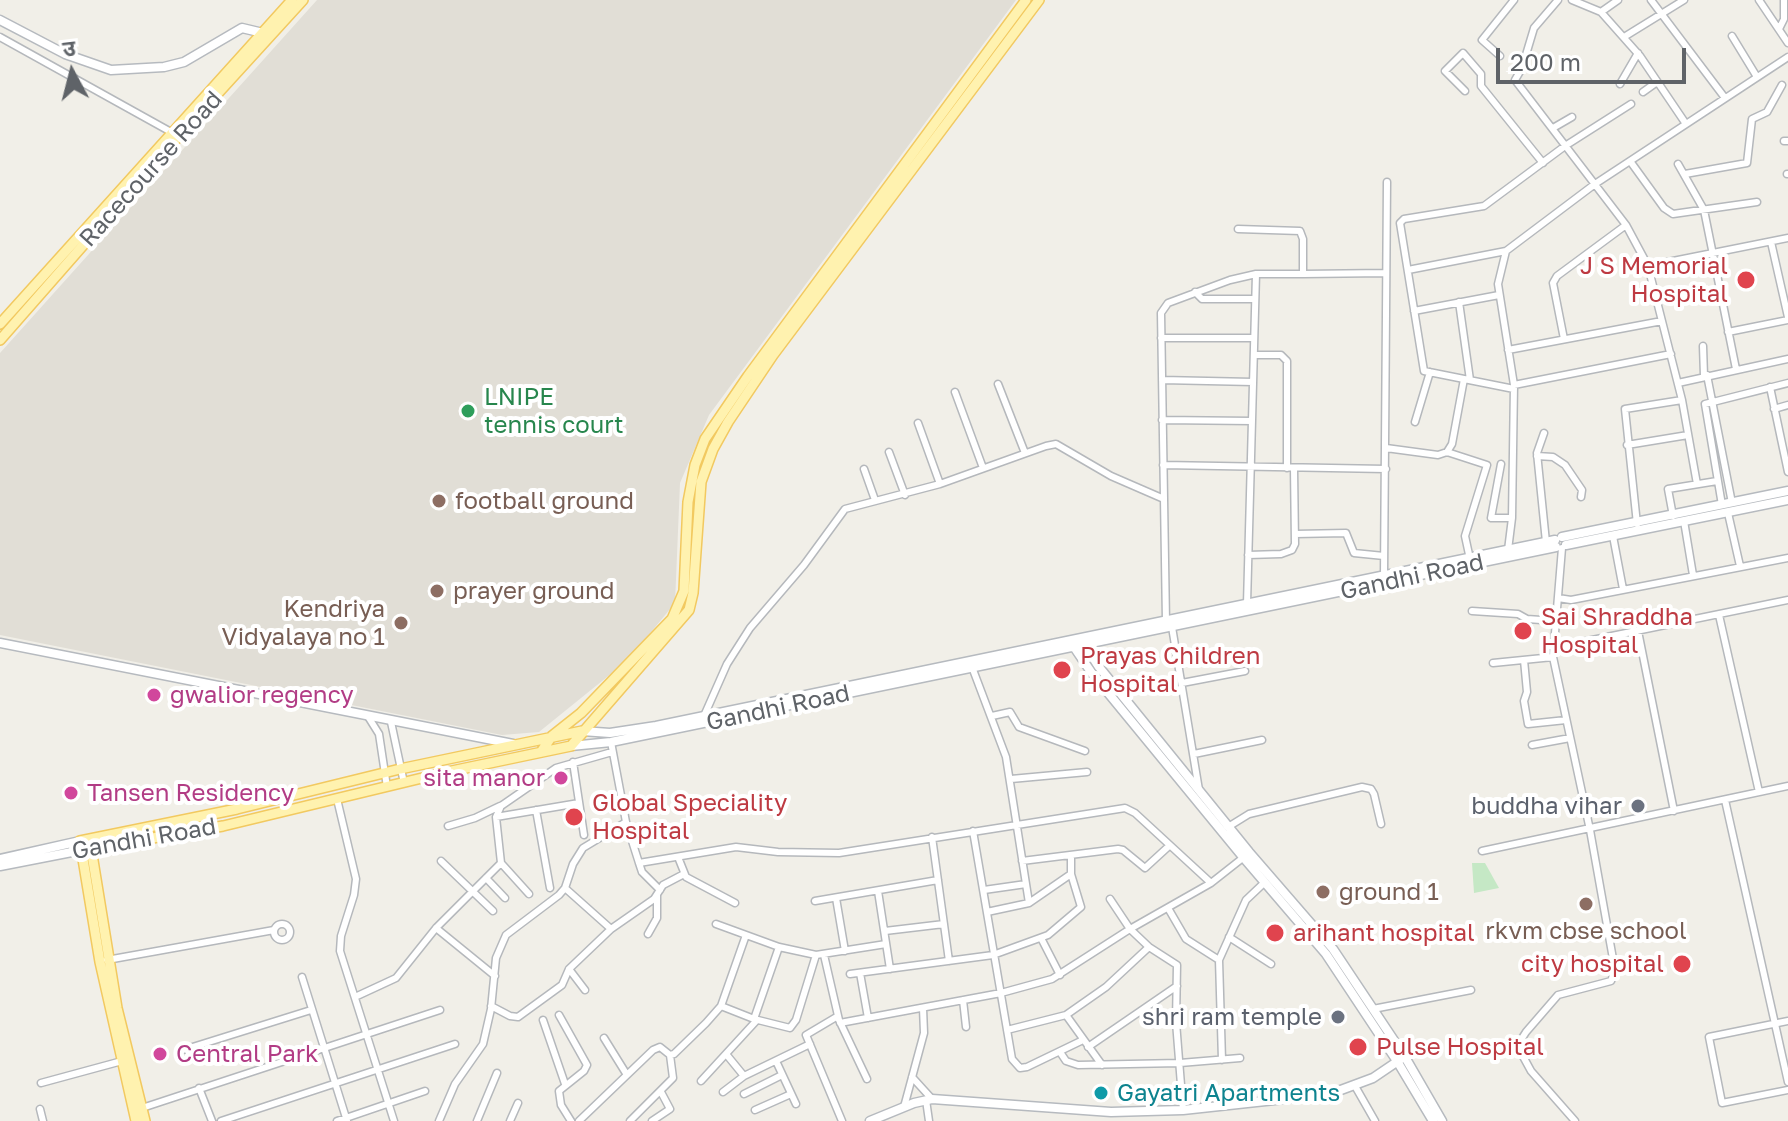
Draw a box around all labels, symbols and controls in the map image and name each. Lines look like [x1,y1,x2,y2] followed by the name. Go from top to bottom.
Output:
[32,32,112,112] north arrow
[1500,32,1690,82] scale bar
[61,33,77,62] text: उ
[1510,47,1581,76] text: 200 m
[74,85,228,253] street label: Racecourse Road
[1580,252,1728,308] place label: J S Memorial Hospital
[1735,269,1757,291] marker: J S Memorial Hospital
[484,383,624,439] place label: LNIPE tennis court
[459,402,477,420] marker: LNIPE tennis court
[455,487,634,515] place label: football ground
[430,492,448,510] marker: football ground
[1338,548,1486,606] street label: Gandhi Road
[453,577,615,605] place label: prayer ground
[428,582,446,600] marker: prayer ground
[222,595,385,651] place label: Kendriya Vidyalaya no 1
[1541,603,1693,659] place label: Sai Shraddha Hospital
[392,614,410,632] marker: Kendriya Vidyalaya no 1
[1512,620,1534,642] marker: Sai Shraddha Hospital
[1080,642,1260,698] place label: Prayas Children Hospital
[1051,659,1073,681] marker: Prayas Children Hospital
[704,679,852,737] street label: Gandhi Road
[170,681,354,709] place label: gwalior regency
[145,686,163,704] marker: gwalior regency
[423,764,545,792] place label: sita manor
[552,769,570,787] marker: sita manor
[87,779,294,807] place label: Tansen Residency
[62,784,80,802] marker: Tansen Residency
[592,789,788,845] place label: Global Speciality Hospital
[1471,792,1622,820] place label: buddha vihar
[1629,797,1647,815] marker: buddha vihar
[563,806,585,828] marker: Global Speciality Hospital
[70,812,218,866] street label: Gandhi Road
[1339,878,1439,906] place label: ground 1
[1314,883,1332,901] marker: ground 1
[1577,895,1595,913] marker: rkvm cbse school
[1485,917,1687,945] place label: rkvm cbse school
[1293,919,1475,947] place label: arihant hospital
[1264,922,1286,944] marker: arihant hospital
[1521,950,1664,978] place label: city hospital
[1671,953,1693,975] marker: city hospital
[1142,1003,1322,1031] place label: shri ram temple
[1329,1008,1347,1026] marker: shri ram temple
[1376,1033,1544,1061] place label: Pulse Hospital
[1347,1036,1369,1058] marker: Pulse Hospital
[176,1040,319,1068] place label: Central Park
[151,1045,169,1063] marker: Central Park
[1117,1079,1340,1107] place label: Gayatri Apartments
[1092,1084,1110,1102] marker: Gayatri Apartments

